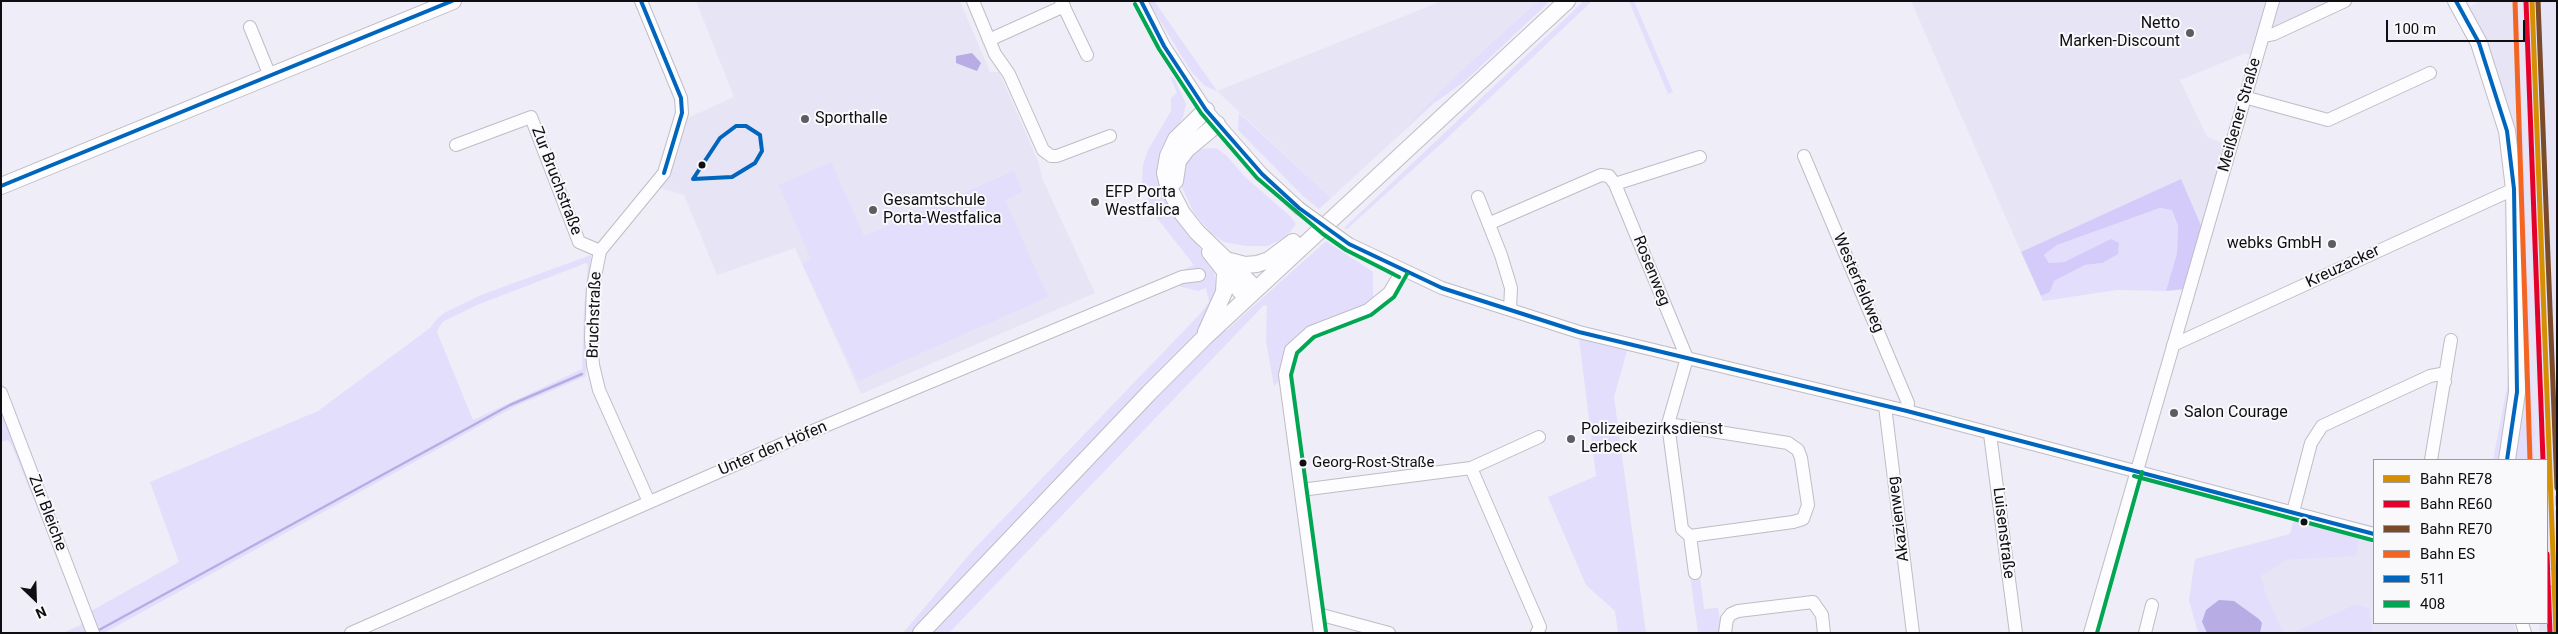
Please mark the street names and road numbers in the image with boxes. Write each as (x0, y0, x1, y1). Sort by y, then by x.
street label: Meißener Straße (2215, 56, 2265, 174)
street label: Zur Bruchstraße (527, 124, 585, 238)
street label: Westerfeldweg (1828, 230, 1888, 336)
street label: Rosenweg (1628, 233, 1674, 309)
street label: Kreuzacker (2303, 242, 2383, 292)
street label: Bruchstraße (584, 271, 606, 359)
street label: Unter den Höfen (716, 418, 830, 480)
street label: Zur Bleiche (24, 472, 70, 554)
street label: Akazienweg (1884, 475, 1914, 563)
street label: Luisenstraße (1988, 486, 2018, 580)

